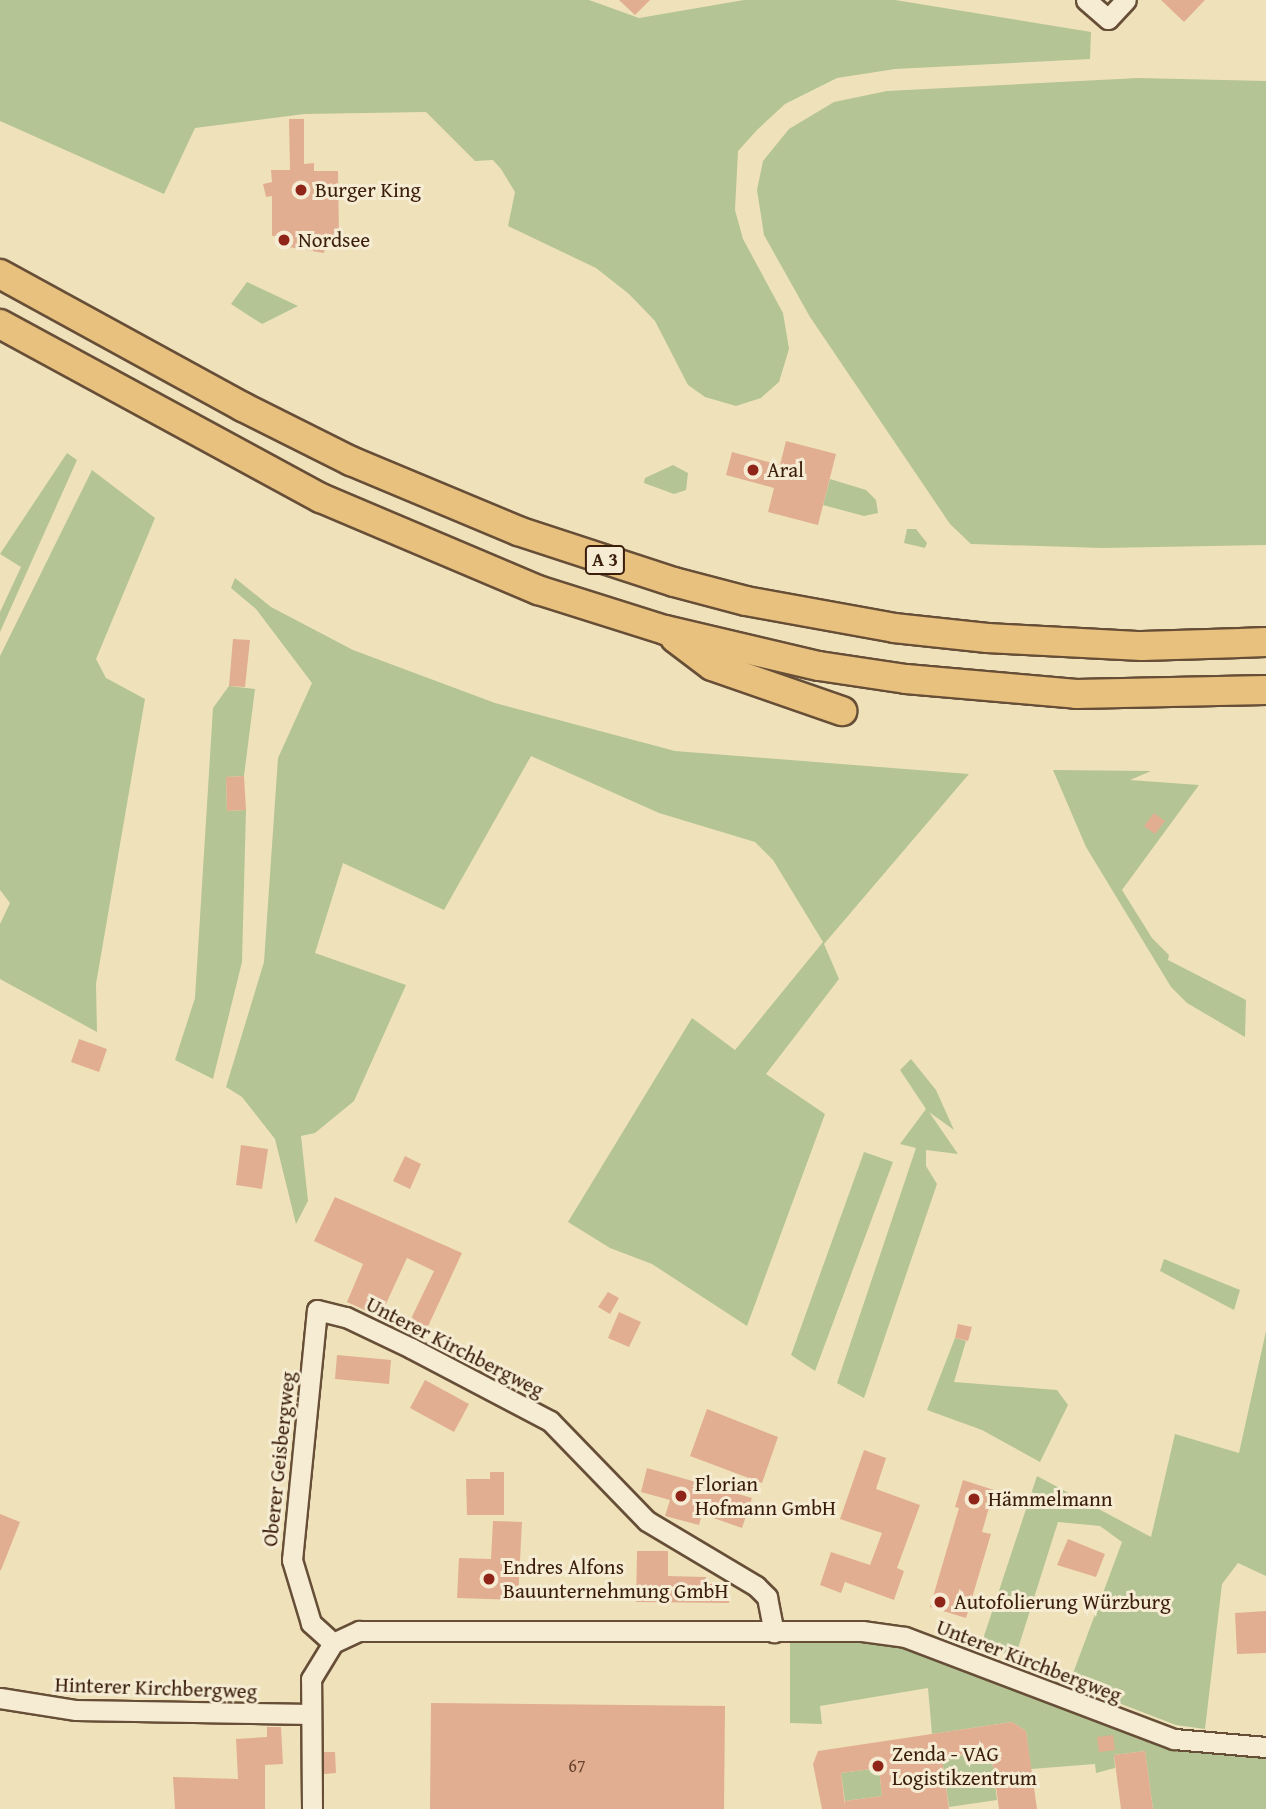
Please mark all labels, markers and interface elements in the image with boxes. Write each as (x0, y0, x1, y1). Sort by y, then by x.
place label: Burger King (315, 177, 421, 203)
marker: Burger King (293, 182, 309, 198)
place label: Nordsee (298, 227, 370, 253)
marker: Nordsee (276, 232, 292, 248)
place label: Aral (767, 457, 804, 483)
marker: Aral (745, 462, 761, 478)
road number: A 3 (584, 544, 626, 576)
street label: Unterer Kirchbergweg (362, 1291, 548, 1403)
street label: Oberer Geisbergweg (257, 1370, 301, 1548)
place label: Florian Hofmann GmbH (695, 1471, 836, 1521)
place label: Hämmelmann (988, 1486, 1113, 1512)
marker: Florian Hofmann GmbH (673, 1488, 689, 1504)
marker: Hämmelmann (966, 1491, 982, 1507)
place label: Endres Alfons Bauunternehmung GmbH (503, 1554, 728, 1604)
marker: Endres Alfons Bauunternehmung GmbH (481, 1571, 497, 1587)
place label: Autofolierung Würzburg (954, 1589, 1171, 1615)
marker: Autofolierung Würzburg (932, 1594, 948, 1610)
street label: Unterer Kirchbergweg (933, 1614, 1125, 1708)
street label: Hinterer Kirchbergweg (54, 1672, 258, 1704)
place label: Zenda - VAG Logistikzentrum (892, 1741, 1037, 1791)
house number: 67 (568, 1755, 586, 1777)
marker: Zenda - VAG Logistikzentrum (870, 1758, 886, 1774)

